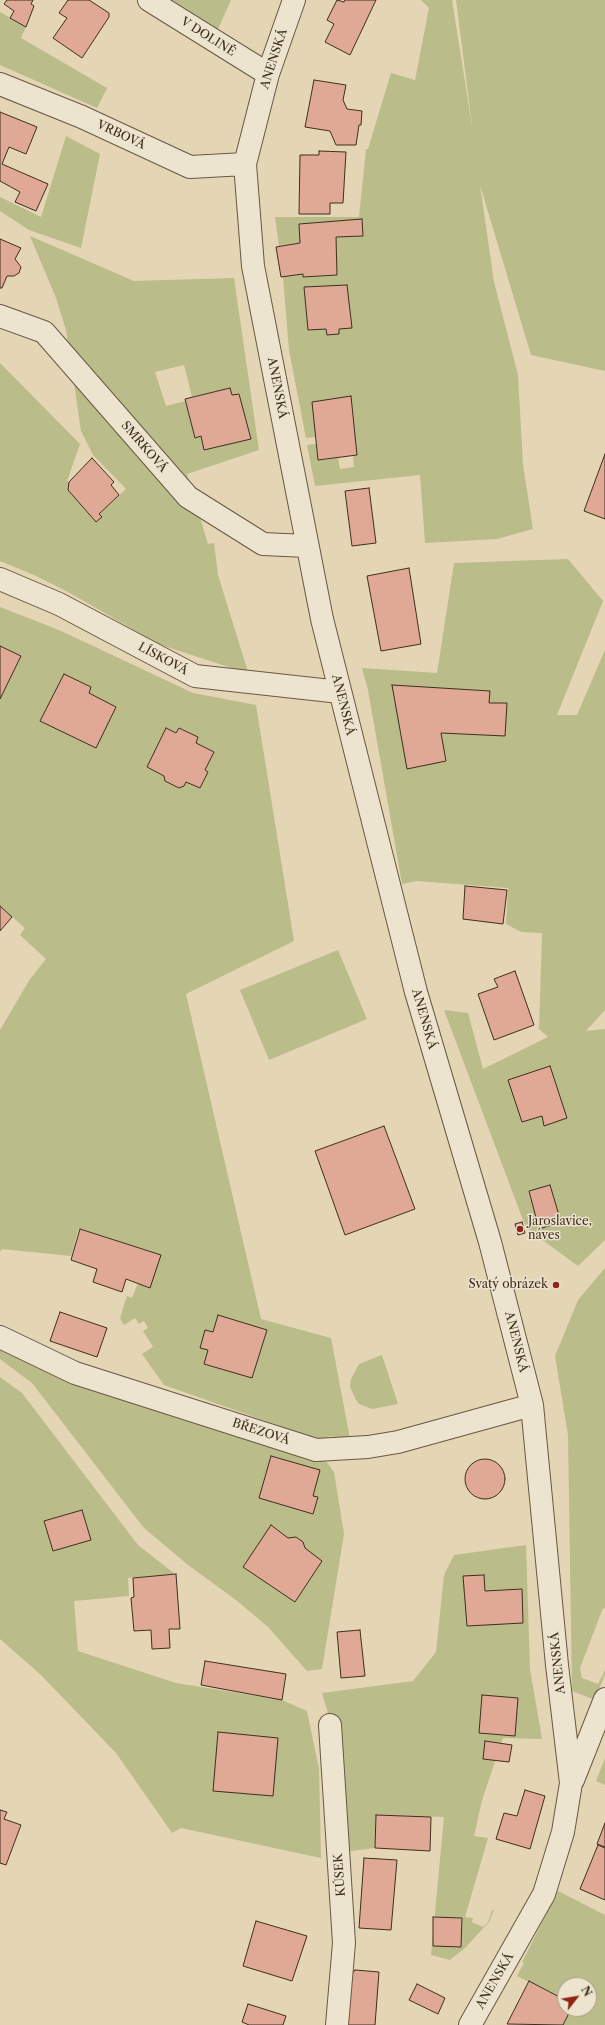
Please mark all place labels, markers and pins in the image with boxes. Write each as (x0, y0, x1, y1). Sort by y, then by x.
place label: Jaroslavice, náves (528, 1215, 592, 1243)
marker: Jaroslavice, náves (515, 1224, 525, 1234)
place label: Svatý obrázek (469, 1278, 548, 1292)
marker: Svatý obrázek (551, 1280, 561, 1290)

